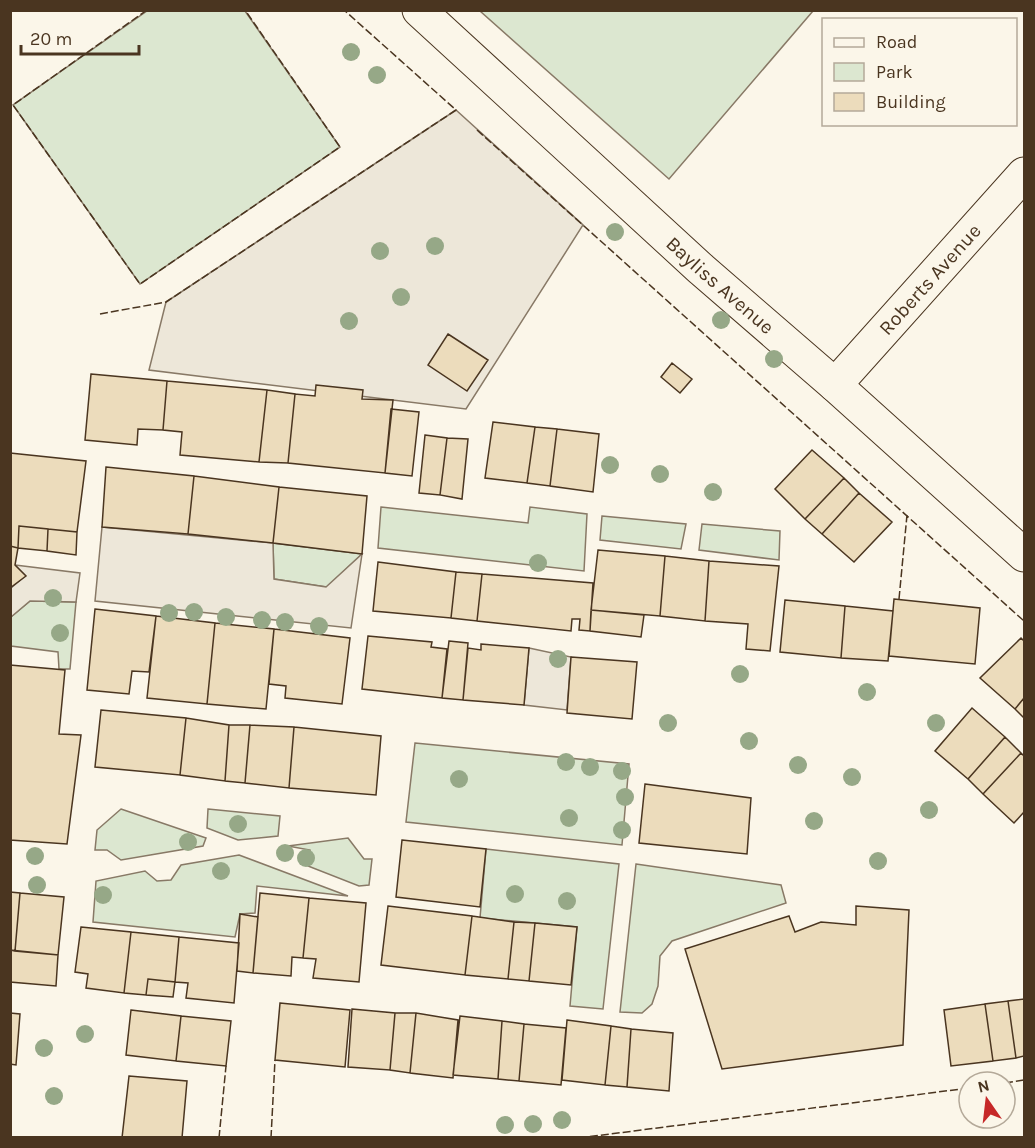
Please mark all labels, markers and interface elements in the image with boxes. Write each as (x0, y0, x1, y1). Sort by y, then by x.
scale bar (21, 18, 140, 56)
legend (822, 18, 1017, 126)
text: 20 m (30, 28, 72, 50)
text: Road (876, 31, 917, 53)
text: Park (876, 61, 913, 83)
text: Building (876, 91, 946, 113)
street label: Roberts Avenue (874, 219, 986, 340)
street label: Bayliss Avenue (661, 232, 779, 339)
north arrow (957, 1070, 1017, 1130)
text: N (976, 1075, 991, 1097)

